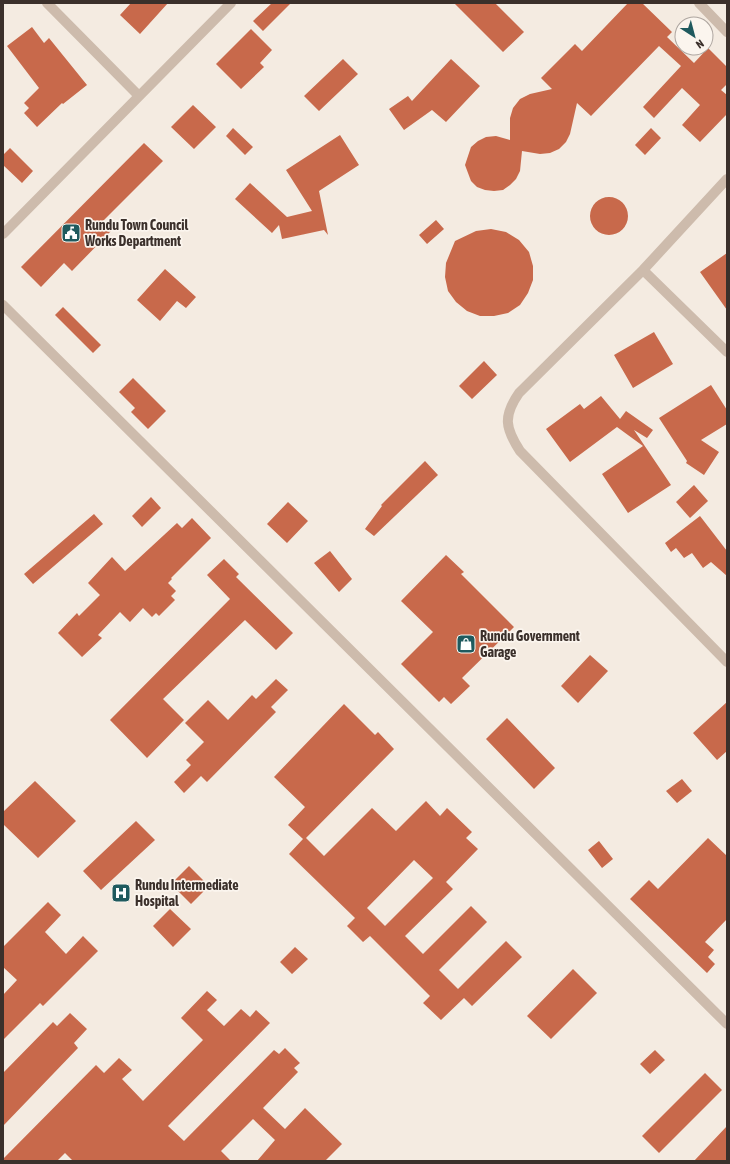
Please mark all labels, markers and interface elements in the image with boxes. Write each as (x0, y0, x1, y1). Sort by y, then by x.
north arrow (674, 16, 714, 56)
text: N (694, 37, 706, 51)
place label: Rundu Town Council Works Department (84, 217, 189, 249)
public building icon: Rundu Town Council Works Department (60, 222, 82, 244)
place label: Rundu Government Garage (480, 628, 580, 660)
shop icon: Rundu Government Garage (455, 633, 477, 655)
place label: Rundu Intermediate Hospital (135, 877, 239, 909)
hospital icon: Rundu Intermediate Hospital (110, 882, 132, 904)

